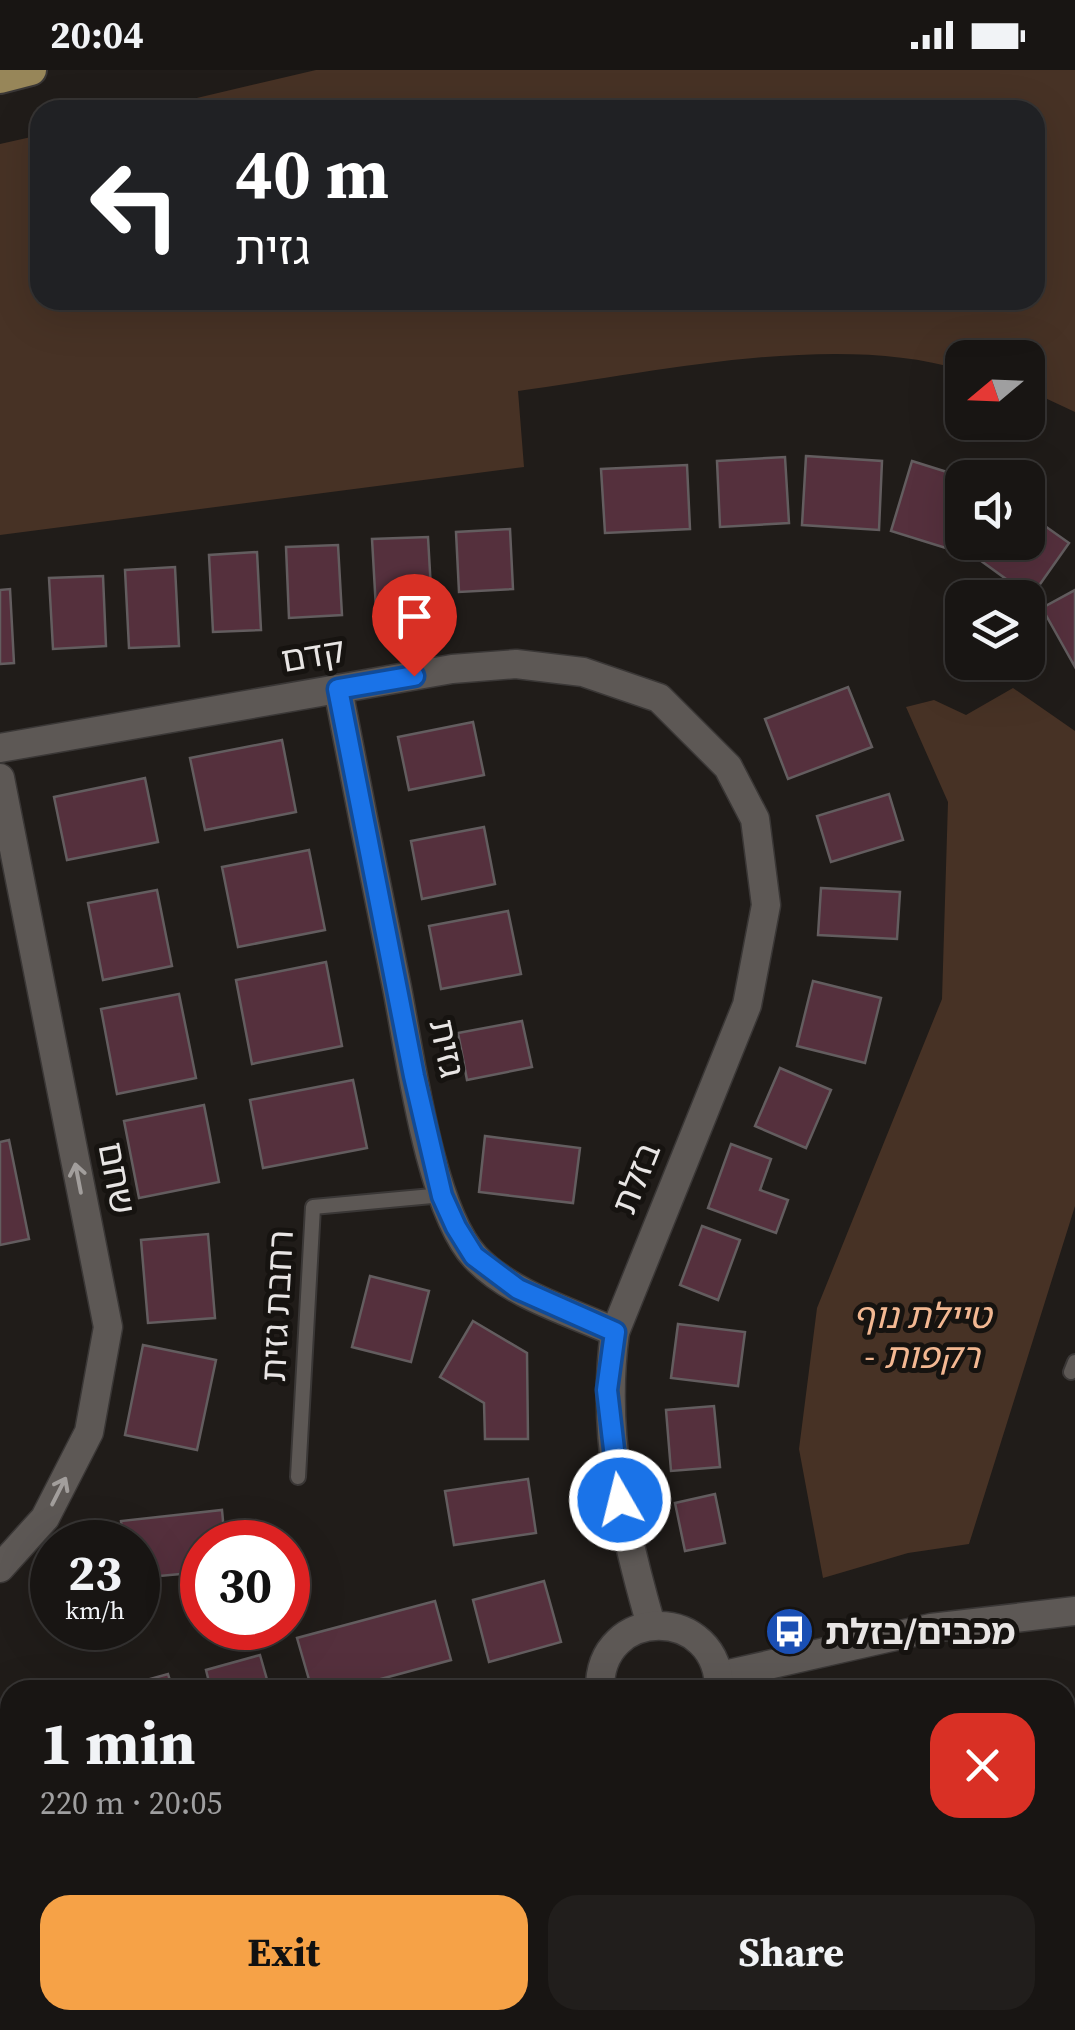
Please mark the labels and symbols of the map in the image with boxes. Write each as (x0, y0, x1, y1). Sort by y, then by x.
north arrow (945, 340, 1045, 440)
pin (372, 574, 457, 677)
street label: קדם (277, 626, 349, 684)
street label: גזית (417, 1015, 477, 1081)
street label: בזלת (600, 1135, 672, 1221)
street label: שחם (87, 1138, 147, 1218)
one-way arrow (68, 1163, 87, 1195)
street label: רחבת גזית (249, 1229, 305, 1383)
park label: טיילת נוף - רקפות (853, 1292, 994, 1380)
position arrow (568, 1448, 672, 1552)
one-way arrow (50, 1477, 69, 1507)
speed limit sign: 30 (180, 1520, 310, 1650)
bus stop icon: מכבים/בזלת (764, 1606, 816, 1658)
place label: מכבים/בזלת (825, 1608, 1015, 1656)

